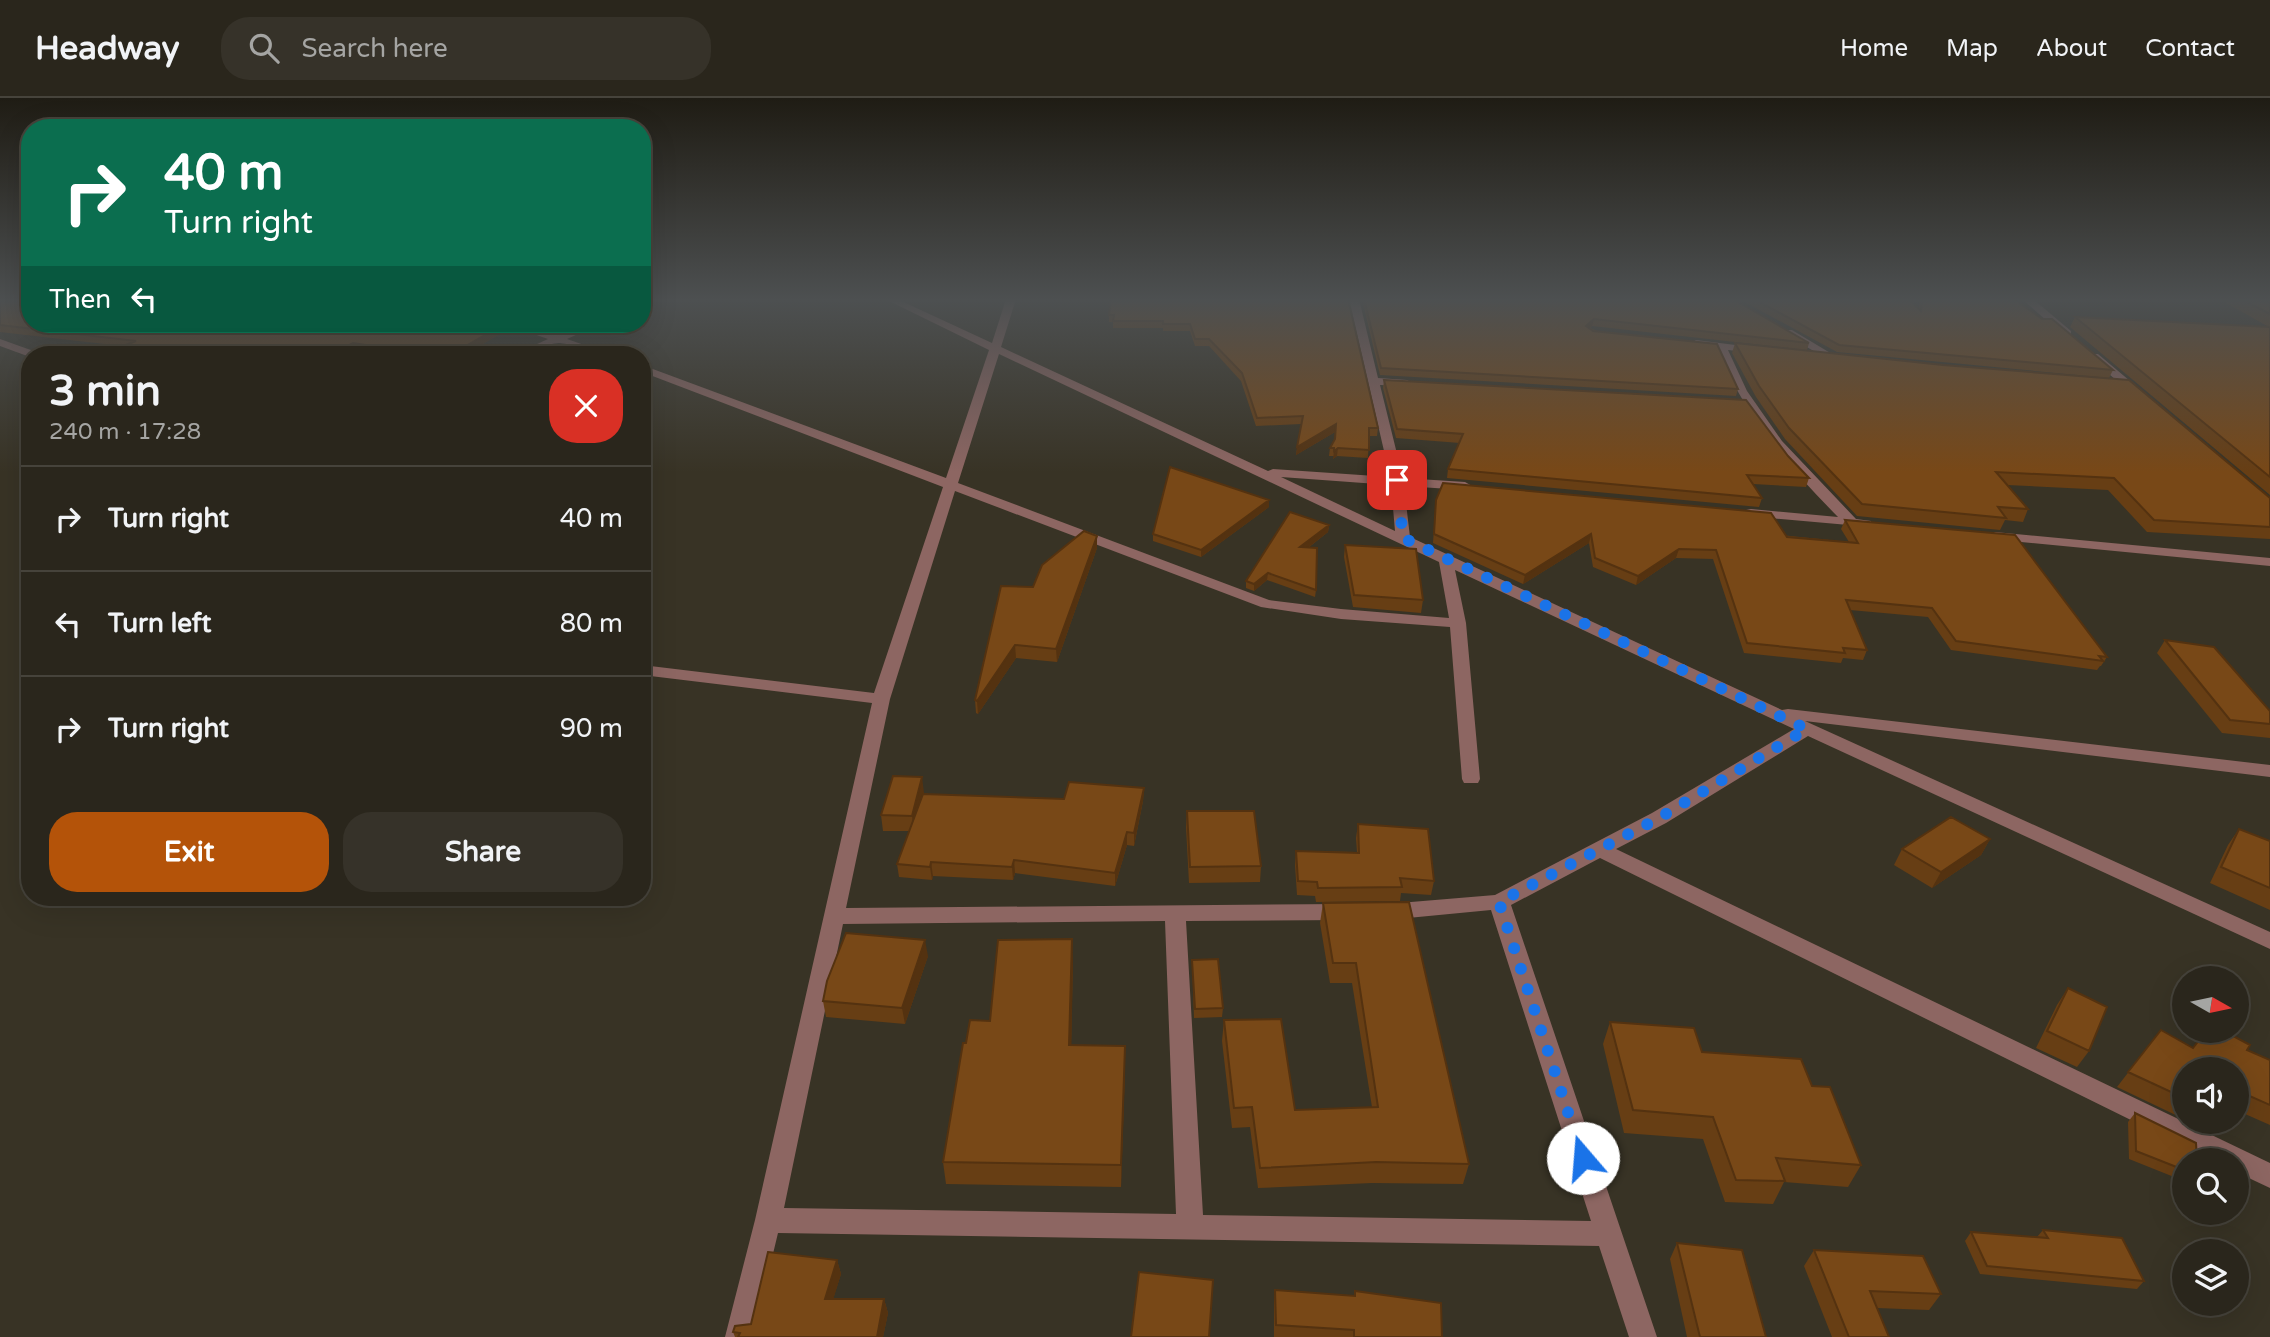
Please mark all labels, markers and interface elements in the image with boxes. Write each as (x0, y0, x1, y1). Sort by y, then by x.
search box (221, 17, 711, 80)
text: Headway (35, 29, 179, 68)
icon: search (245, 29, 283, 67)
text: Search here (301, 33, 448, 64)
text: Home (1840, 34, 1908, 63)
text: Map (1946, 34, 1998, 63)
text: About (2036, 34, 2107, 63)
text: Contact (2145, 34, 2235, 63)
text: 40 m (164, 144, 283, 203)
icon: right (49, 147, 140, 238)
text: Turn right (164, 204, 313, 242)
icon: left (125, 280, 163, 318)
text: Then (49, 284, 111, 315)
text: 3 min (49, 366, 161, 417)
button: close (549, 369, 623, 443)
text: 240 m · 17:28 (49, 418, 201, 446)
pin (1367, 450, 1427, 510)
icon: arrive (1378, 461, 1416, 499)
icon: right (49, 500, 87, 538)
text: Turn right (108, 503, 229, 534)
text: 40 m (560, 503, 623, 534)
icon: left (49, 605, 87, 643)
text: Turn left (108, 608, 211, 639)
text: 80 m (560, 608, 623, 639)
icon: right (49, 710, 87, 748)
text: Turn right (108, 713, 229, 744)
text: 90 m (560, 713, 623, 744)
button: Exit (49, 812, 329, 892)
button: Share (343, 812, 623, 892)
north arrow (2172, 966, 2249, 1043)
map controls (2172, 966, 2249, 1316)
button: sound (2172, 1057, 2249, 1134)
position arrow (1546, 1121, 1620, 1195)
button: search (2172, 1148, 2249, 1225)
button: layers (2172, 1239, 2249, 1316)

